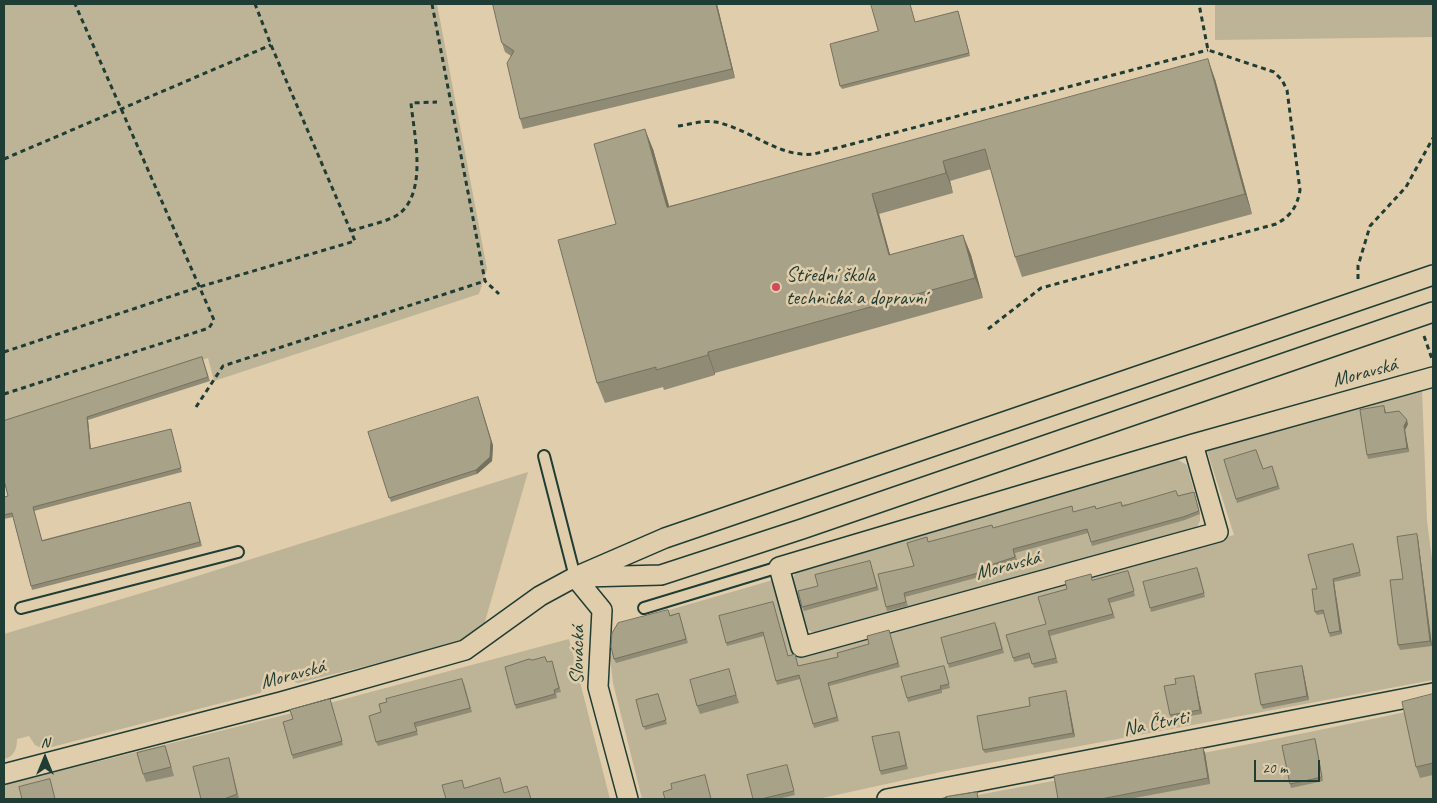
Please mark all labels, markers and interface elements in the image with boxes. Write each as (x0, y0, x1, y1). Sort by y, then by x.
place label: Střední škola technická a dopravní (786, 264, 926, 311)
marker: Střední škola technická a dopravní (770, 281, 782, 293)
street label: Moravská (1330, 353, 1400, 393)
street label: Moravská (973, 546, 1043, 586)
street label: Slovácká (565, 625, 591, 685)
street label: Moravská (258, 655, 328, 695)
street label: Na Čtvrti (1121, 706, 1191, 742)
north arrow (20, 733, 70, 783)
text: N (41, 734, 49, 751)
scale bar (1257, 750, 1323, 782)
text: 20 m (1262, 759, 1288, 778)

